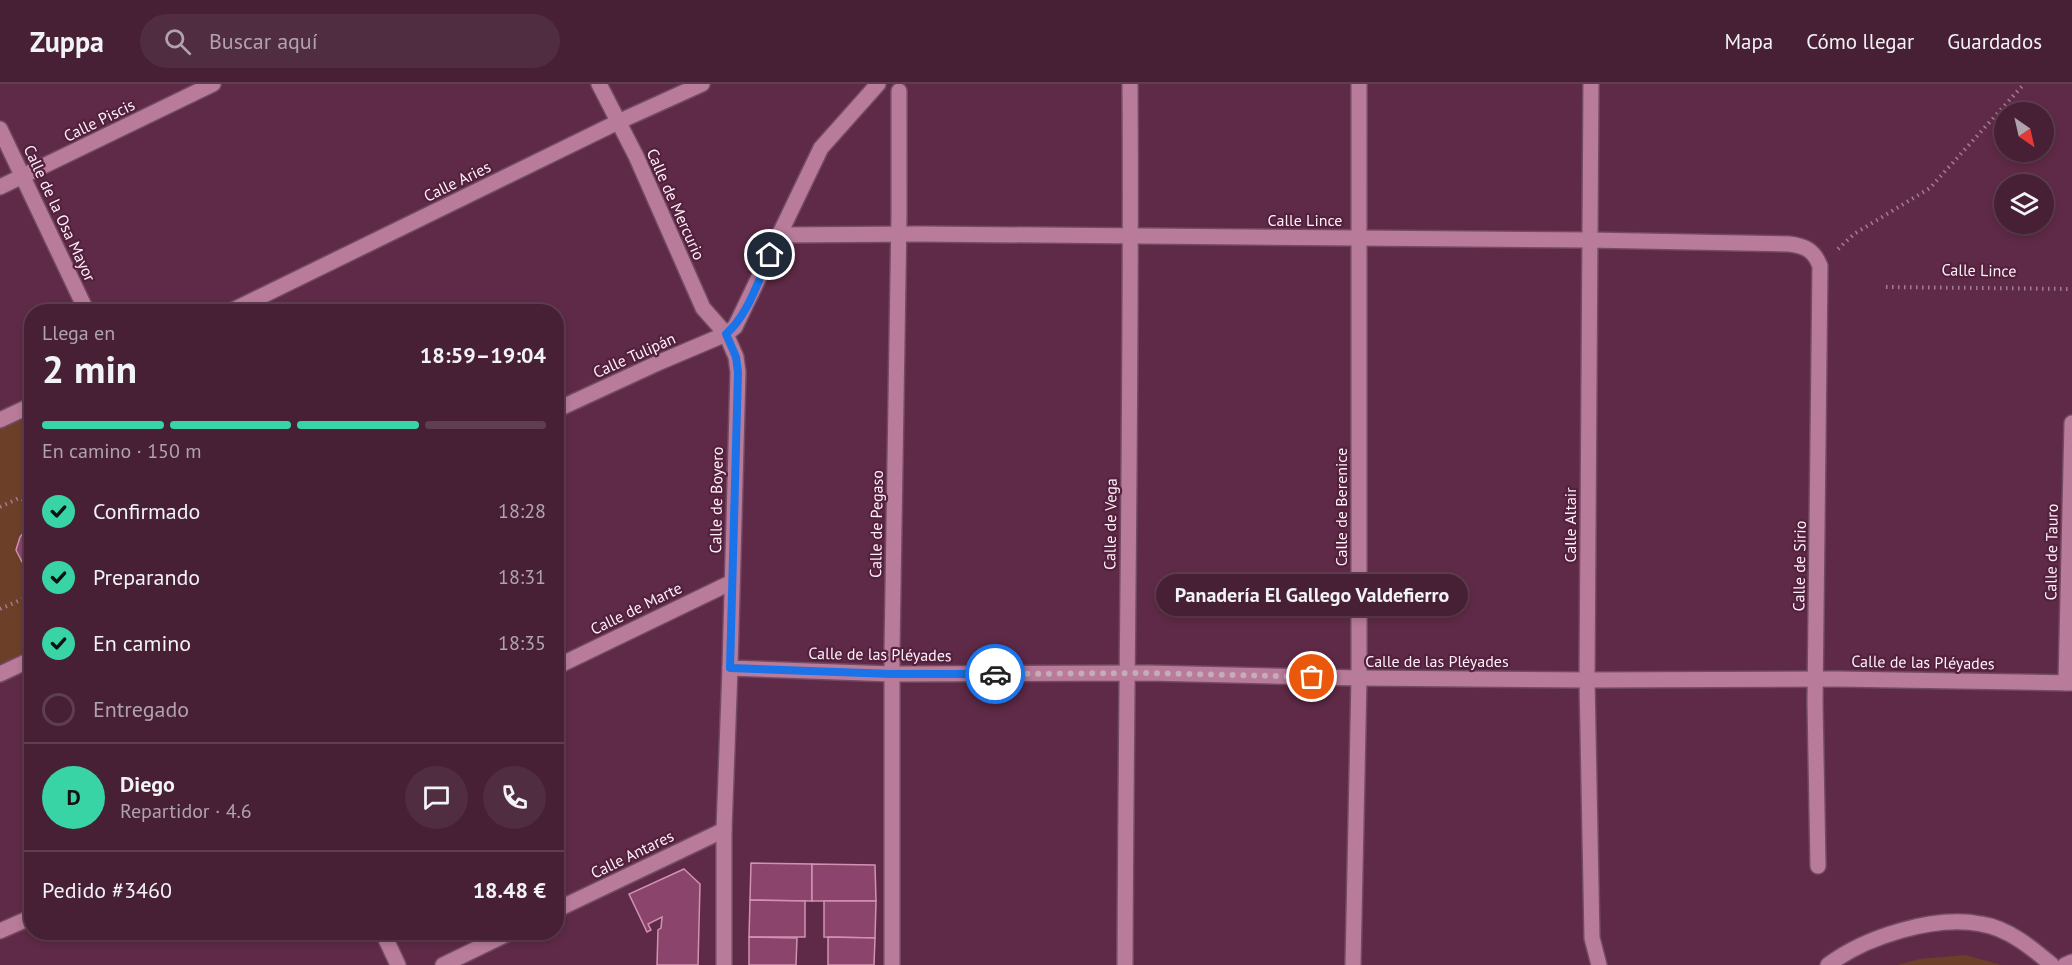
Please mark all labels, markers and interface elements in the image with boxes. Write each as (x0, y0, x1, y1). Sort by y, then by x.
search box (140, 14, 560, 68)
text: Zuppa (30, 23, 104, 60)
icon: search (161, 25, 194, 58)
text: Buscar aquí (209, 27, 318, 55)
text: Mapa (1724, 28, 1773, 55)
text: Cómo llegar (1806, 28, 1914, 55)
text: Guardados (1947, 28, 2042, 55)
street label: Calle Piscis (60, 94, 138, 146)
north arrow (1994, 102, 2054, 162)
map controls (1994, 102, 2054, 234)
street label: Calle de la Osa Mayor (20, 142, 101, 285)
street label: Calle de Mercurio (642, 145, 710, 263)
street label: Calle Aries (420, 156, 494, 206)
button: layers (1994, 174, 2054, 234)
street label: Calle Lince (1268, 210, 1342, 230)
pin (744, 229, 795, 280)
icon: home (753, 238, 786, 271)
street label: Calle Lince (1941, 259, 2017, 281)
text: Llega en (42, 320, 115, 346)
street label: Calle Tulipán (590, 328, 678, 382)
text: 18:59–19:04 (420, 341, 546, 369)
text: 2 min (42, 343, 137, 394)
text: En camino · 150 m (42, 438, 202, 464)
street label: Calle de Boyero (705, 446, 727, 554)
street label: Calle de Berenice (1331, 448, 1351, 566)
street label: Calle de Pegaso (865, 470, 887, 578)
street label: Calle de Vega (1099, 478, 1121, 570)
street label: Calle Altair (1560, 487, 1580, 563)
icon: check (42, 495, 75, 528)
text: Confirmado (93, 497, 200, 525)
text: 18:28 (498, 498, 546, 524)
street label: Calle de Tauro (2040, 503, 2062, 601)
street label: Calle de Sirio (1788, 521, 1810, 611)
icon: check (42, 561, 75, 594)
text: Preparando (93, 563, 200, 591)
text: 18:31 (498, 564, 546, 590)
callout: Panadería El Gallego Valdefierro (1156, 575, 1468, 617)
street label: Calle de Marte (587, 577, 685, 639)
text: Panadería El Gallego Valdefierro (1175, 582, 1449, 608)
icon: check (42, 627, 75, 660)
text: En camino (93, 629, 191, 657)
text: 18:35 (498, 630, 546, 656)
street label: Calle de las Pléyades (808, 643, 952, 665)
courier (965, 644, 1025, 704)
pin (1286, 651, 1337, 702)
street label: Calle de las Pléyades (1365, 651, 1509, 671)
street label: Calle de las Pléyades (1851, 651, 1995, 673)
icon: car (979, 658, 1012, 691)
icon: bag (1295, 660, 1328, 693)
text: Entregado (93, 695, 189, 723)
button: chat (405, 766, 468, 829)
button: phone (483, 766, 546, 829)
text: Diego (120, 770, 175, 798)
text: D (66, 783, 81, 811)
text: Repartidor · 4.6 (120, 798, 252, 824)
street label: Calle Antares (587, 825, 677, 883)
text: Pedido #3460 (42, 876, 172, 904)
text: 18.48 € (473, 876, 546, 904)

